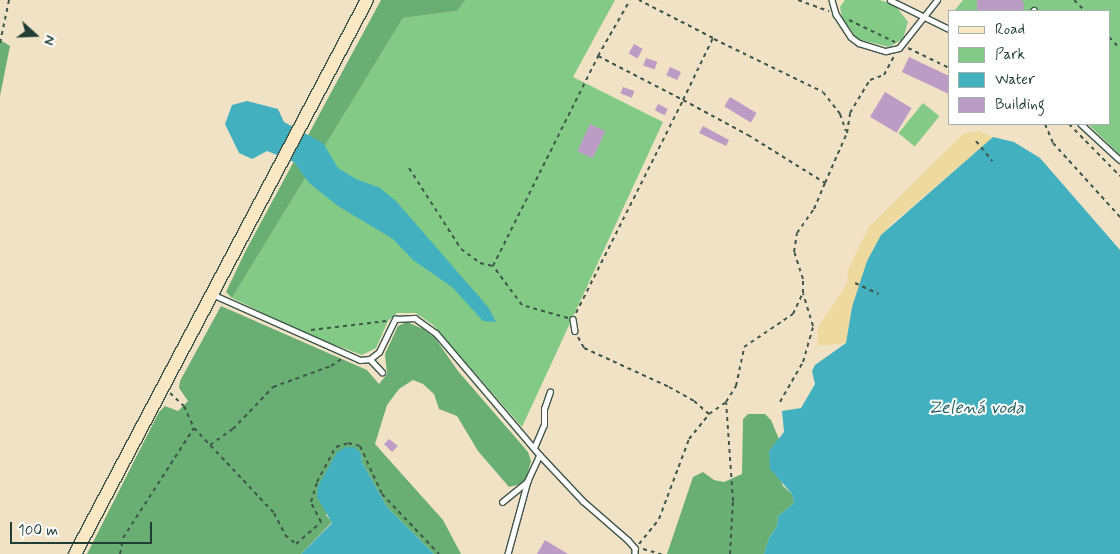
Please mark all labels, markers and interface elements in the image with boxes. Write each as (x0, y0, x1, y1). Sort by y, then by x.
north arrow (10, 10, 60, 60)
legend (948, 10, 1110, 125)
text: Road (995, 20, 1025, 40)
text: N (39, 33, 59, 48)
text: Park (995, 45, 1025, 65)
text: Water (995, 70, 1035, 90)
text: Building (995, 95, 1045, 115)
water label: Zelená voda (928, 397, 1024, 419)
scale bar (12, 512, 155, 544)
text: 100 m (18, 521, 58, 541)

